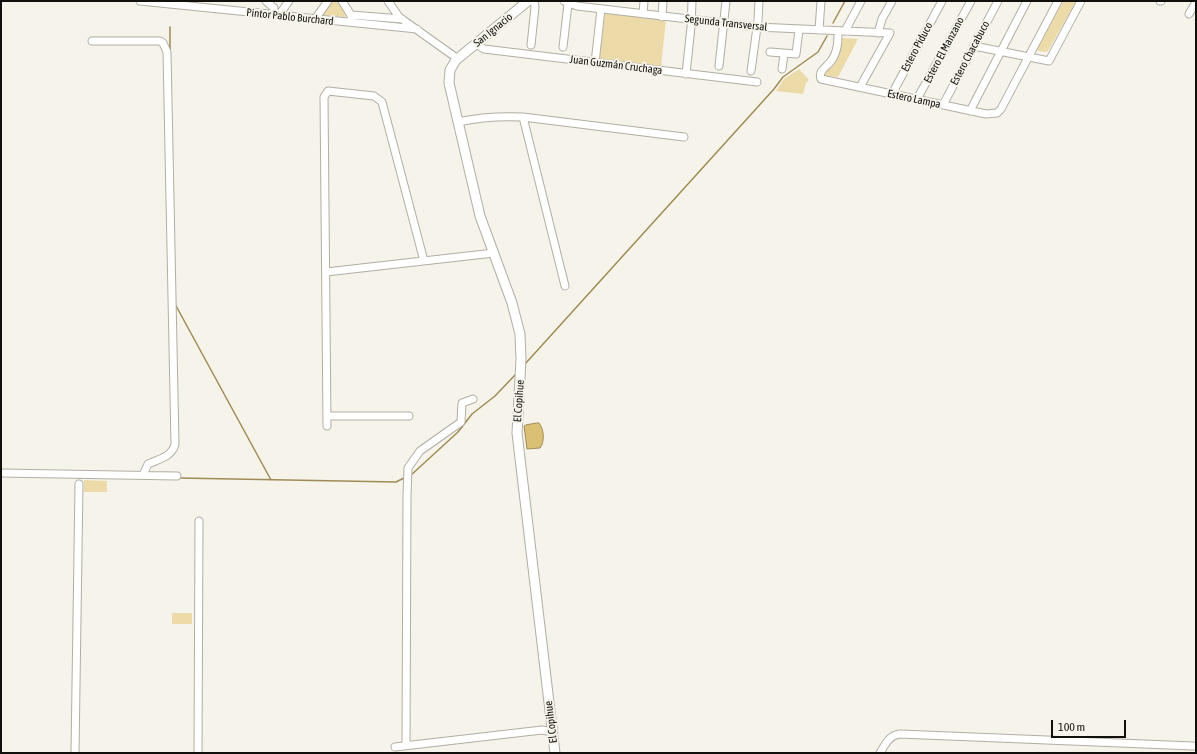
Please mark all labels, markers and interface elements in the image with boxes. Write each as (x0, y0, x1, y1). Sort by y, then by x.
street label: Pintor Pablo Burchard (246, 6, 334, 28)
street label: San Ignacio (471, 10, 515, 50)
street label: Segunda Transversal (684, 12, 768, 34)
street label: Estero El Manzano (921, 15, 967, 85)
street label: Estero Chacabuco (948, 19, 992, 87)
street label: Estero Piduco (898, 20, 936, 74)
street label: Juan Guzmán Cruchaga (569, 53, 663, 77)
street label: Estero Lampa (886, 87, 942, 111)
street label: El Copihue (511, 379, 527, 423)
street label: El Copihue (542, 700, 560, 744)
scale bar (1053, 712, 1128, 738)
text: 100 m (1058, 720, 1085, 734)

